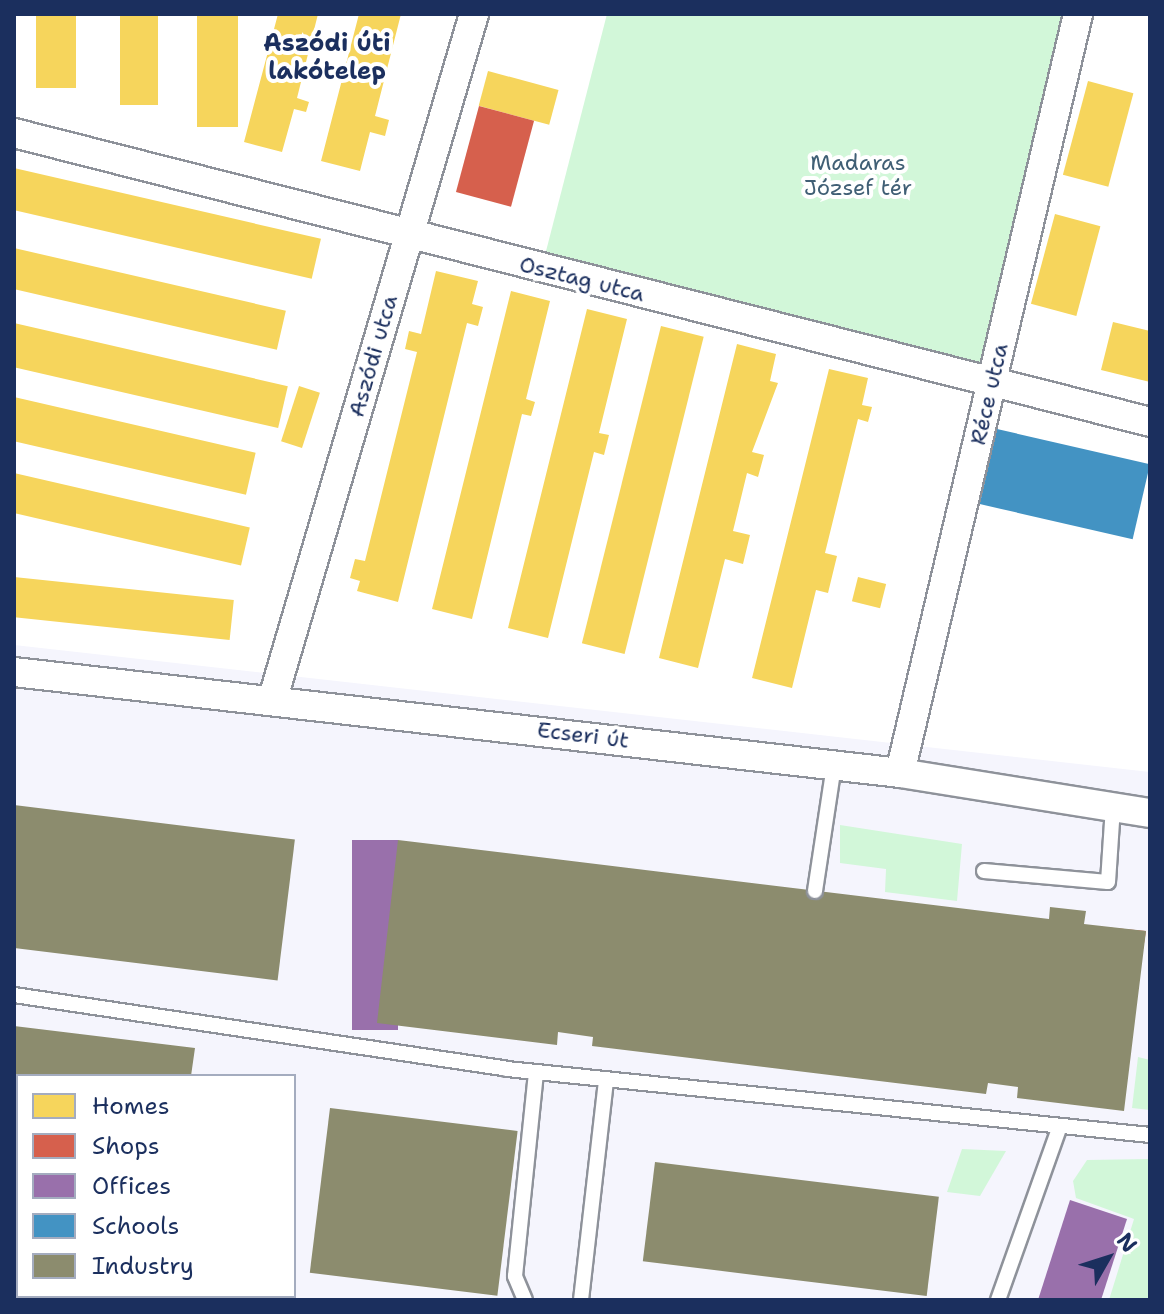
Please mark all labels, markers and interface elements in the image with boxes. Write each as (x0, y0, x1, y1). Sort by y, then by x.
district label: Aszódi úti lakótelep (263, 30, 391, 86)
park label: Madaras József tér (804, 149, 912, 200)
street label: Osztag utca (517, 251, 647, 307)
street label: Aszódi utca (343, 292, 403, 420)
street label: Réce utca (965, 341, 1013, 447)
street label: Ecseri út (536, 716, 630, 754)
legend (16, 1074, 296, 1298)
text: Homes (92, 1090, 170, 1122)
text: Shops (92, 1130, 160, 1162)
text: Offices (92, 1170, 171, 1202)
text: Schools (92, 1210, 179, 1242)
north arrow (1068, 1218, 1148, 1298)
text: N (1110, 1227, 1144, 1258)
text: Industry (92, 1250, 194, 1282)

